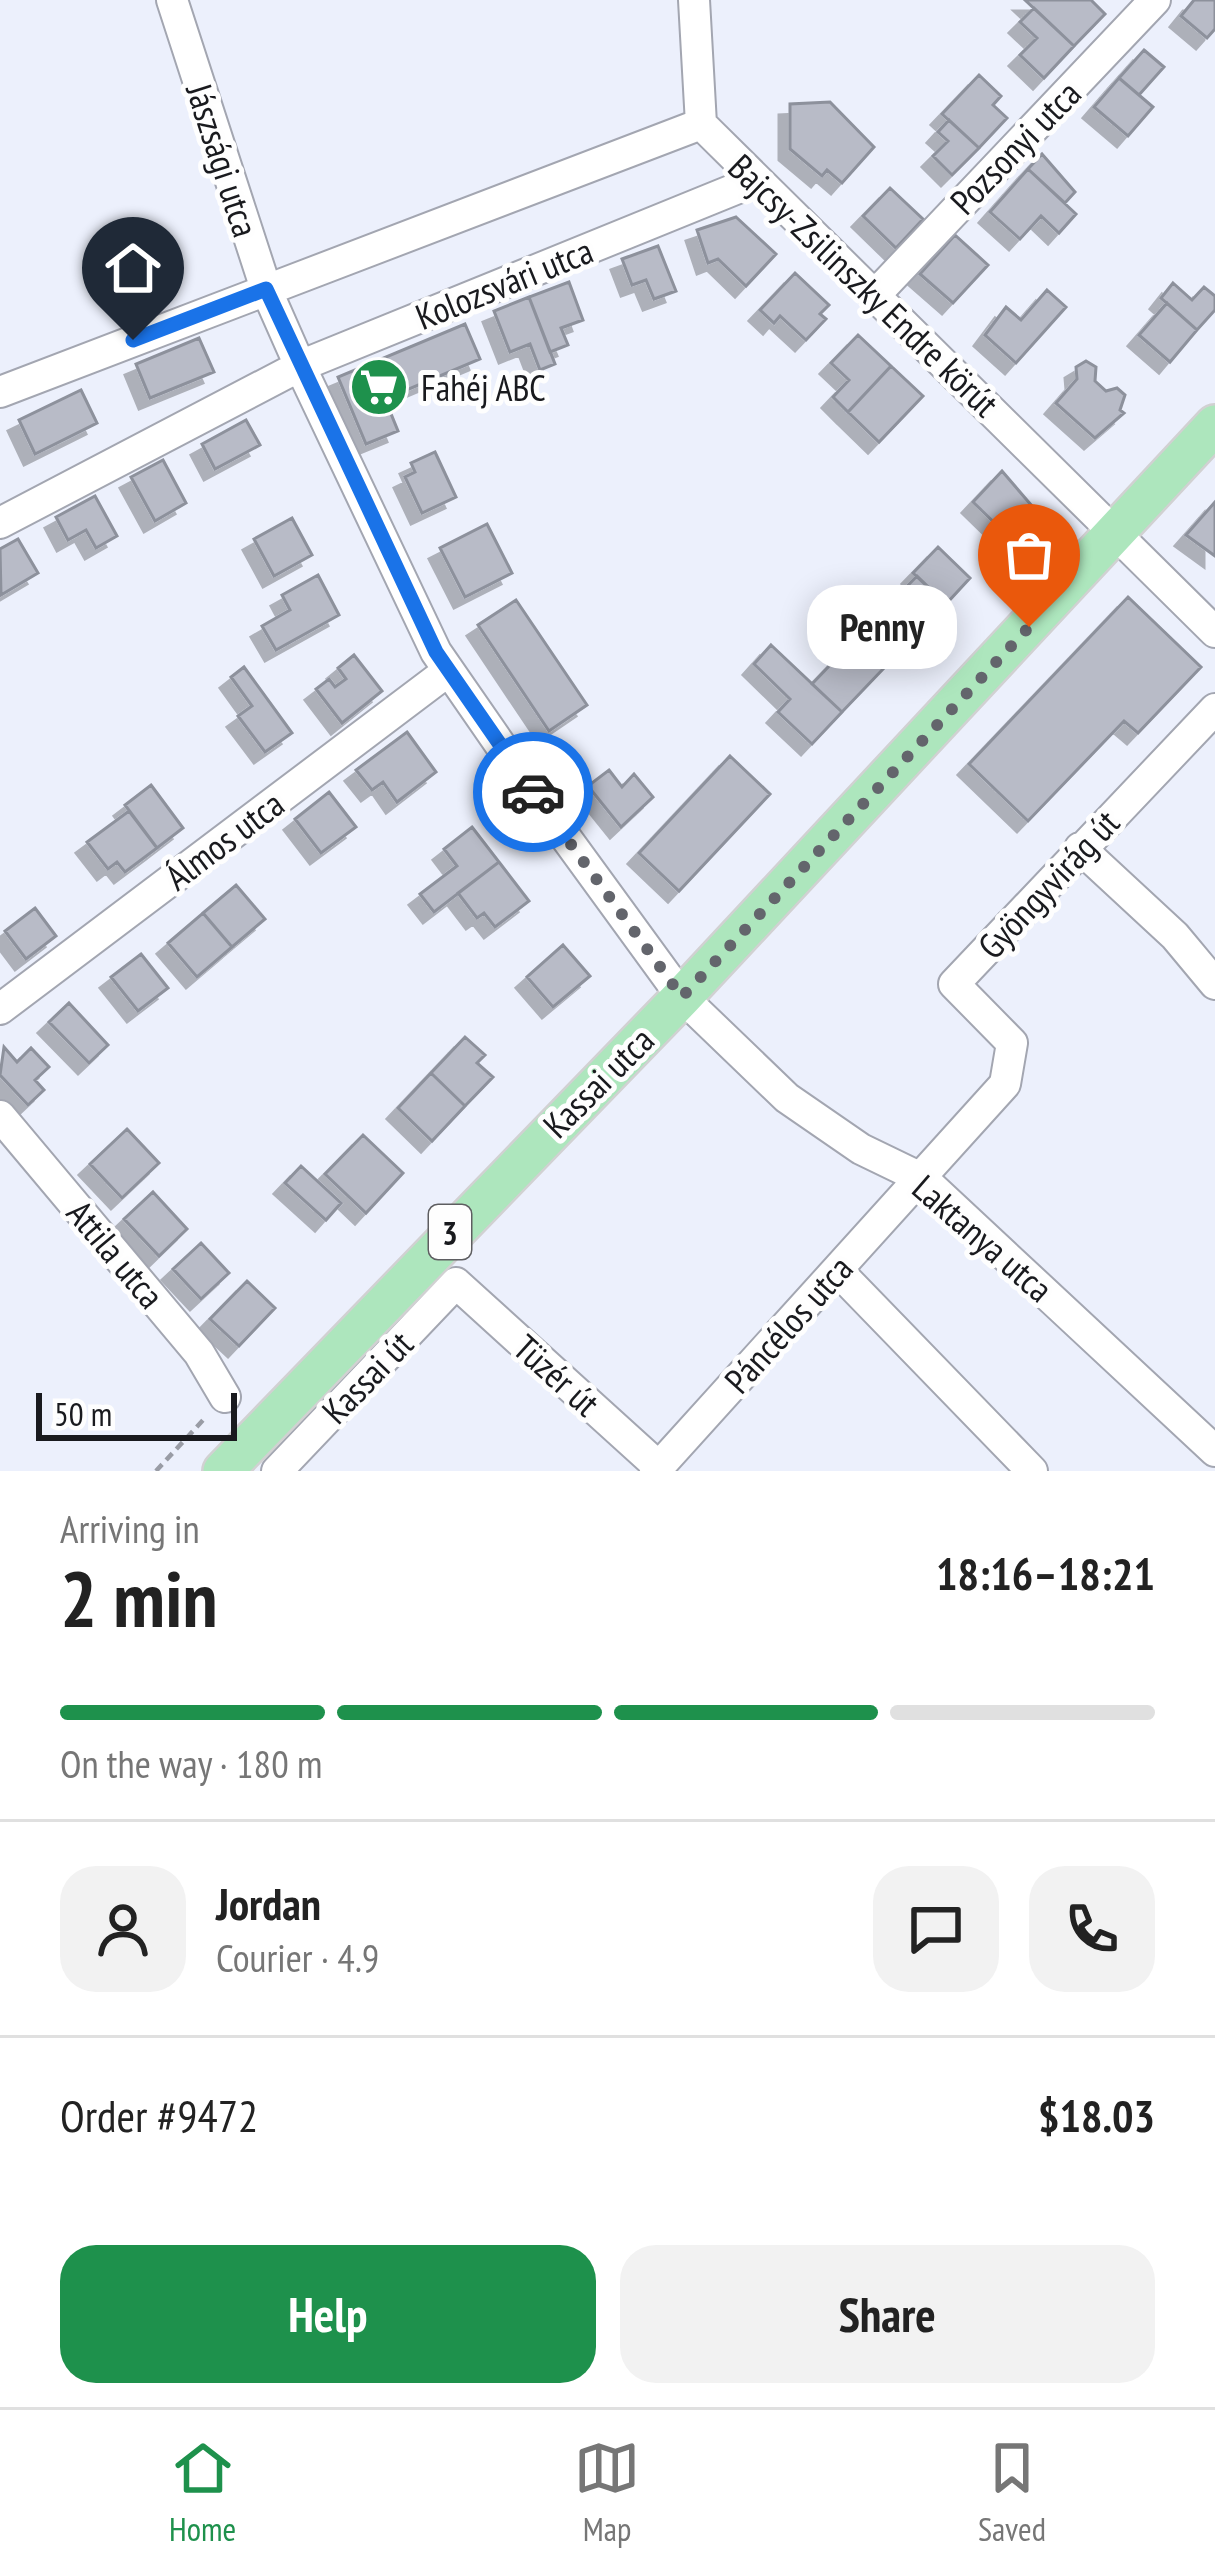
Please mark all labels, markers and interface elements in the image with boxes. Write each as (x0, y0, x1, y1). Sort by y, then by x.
street label: Pozsonyi utca (940, 70, 1090, 224)
street label: Jászsági utca (176, 77, 270, 243)
street label: Bajcsy-Zsilinszky Endre körút (719, 144, 1009, 426)
pin (82, 217, 184, 340)
street label: Kolozsvári utca (409, 226, 599, 340)
icon: home (100, 235, 166, 301)
supermarket icon: Fahéj ABC (348, 356, 410, 418)
place label: Fahéj ABC (421, 364, 546, 411)
pin (978, 504, 1080, 627)
icon: bag (996, 522, 1062, 588)
callout: Penny (807, 585, 957, 669)
text: Penny (840, 601, 924, 652)
courier (473, 732, 593, 852)
icon: car (500, 759, 566, 825)
street label: Álmos utca (155, 780, 293, 900)
street label: Gyöngyvirág út (967, 800, 1129, 968)
street label: Kassai utca (533, 1017, 663, 1147)
street label: Laktanya utca (903, 1164, 1063, 1312)
street label: Attila utca (57, 1190, 175, 1318)
road number: 3 (429, 1205, 471, 1259)
street label: Páncélos utca (714, 1245, 862, 1403)
street label: Kassai út (312, 1321, 423, 1433)
street label: Tüzér út (504, 1324, 610, 1426)
scale bar (36, 1387, 237, 1440)
text: 50 m (54, 1392, 112, 1435)
text: Arriving in (60, 1503, 200, 1554)
text: 18:16–18:21 (936, 1544, 1155, 1602)
text: 2 min (60, 1548, 218, 1649)
text: On the way · 180 m (60, 1738, 322, 1789)
button: person (60, 1866, 186, 1992)
button: chat (873, 1866, 999, 1992)
button: phone (1029, 1866, 1155, 1992)
text: Jordan (216, 1874, 321, 1932)
text: Courier · 4.9 (216, 1932, 379, 1983)
text: Order #9472 (60, 2086, 258, 2144)
text: $18.03 (1038, 2086, 1155, 2144)
button: Help (60, 2245, 596, 2383)
button: Share (620, 2245, 1155, 2383)
tab: Home (169, 2435, 236, 2550)
tab: Map (574, 2435, 640, 2550)
tab: Saved (978, 2435, 1046, 2550)

